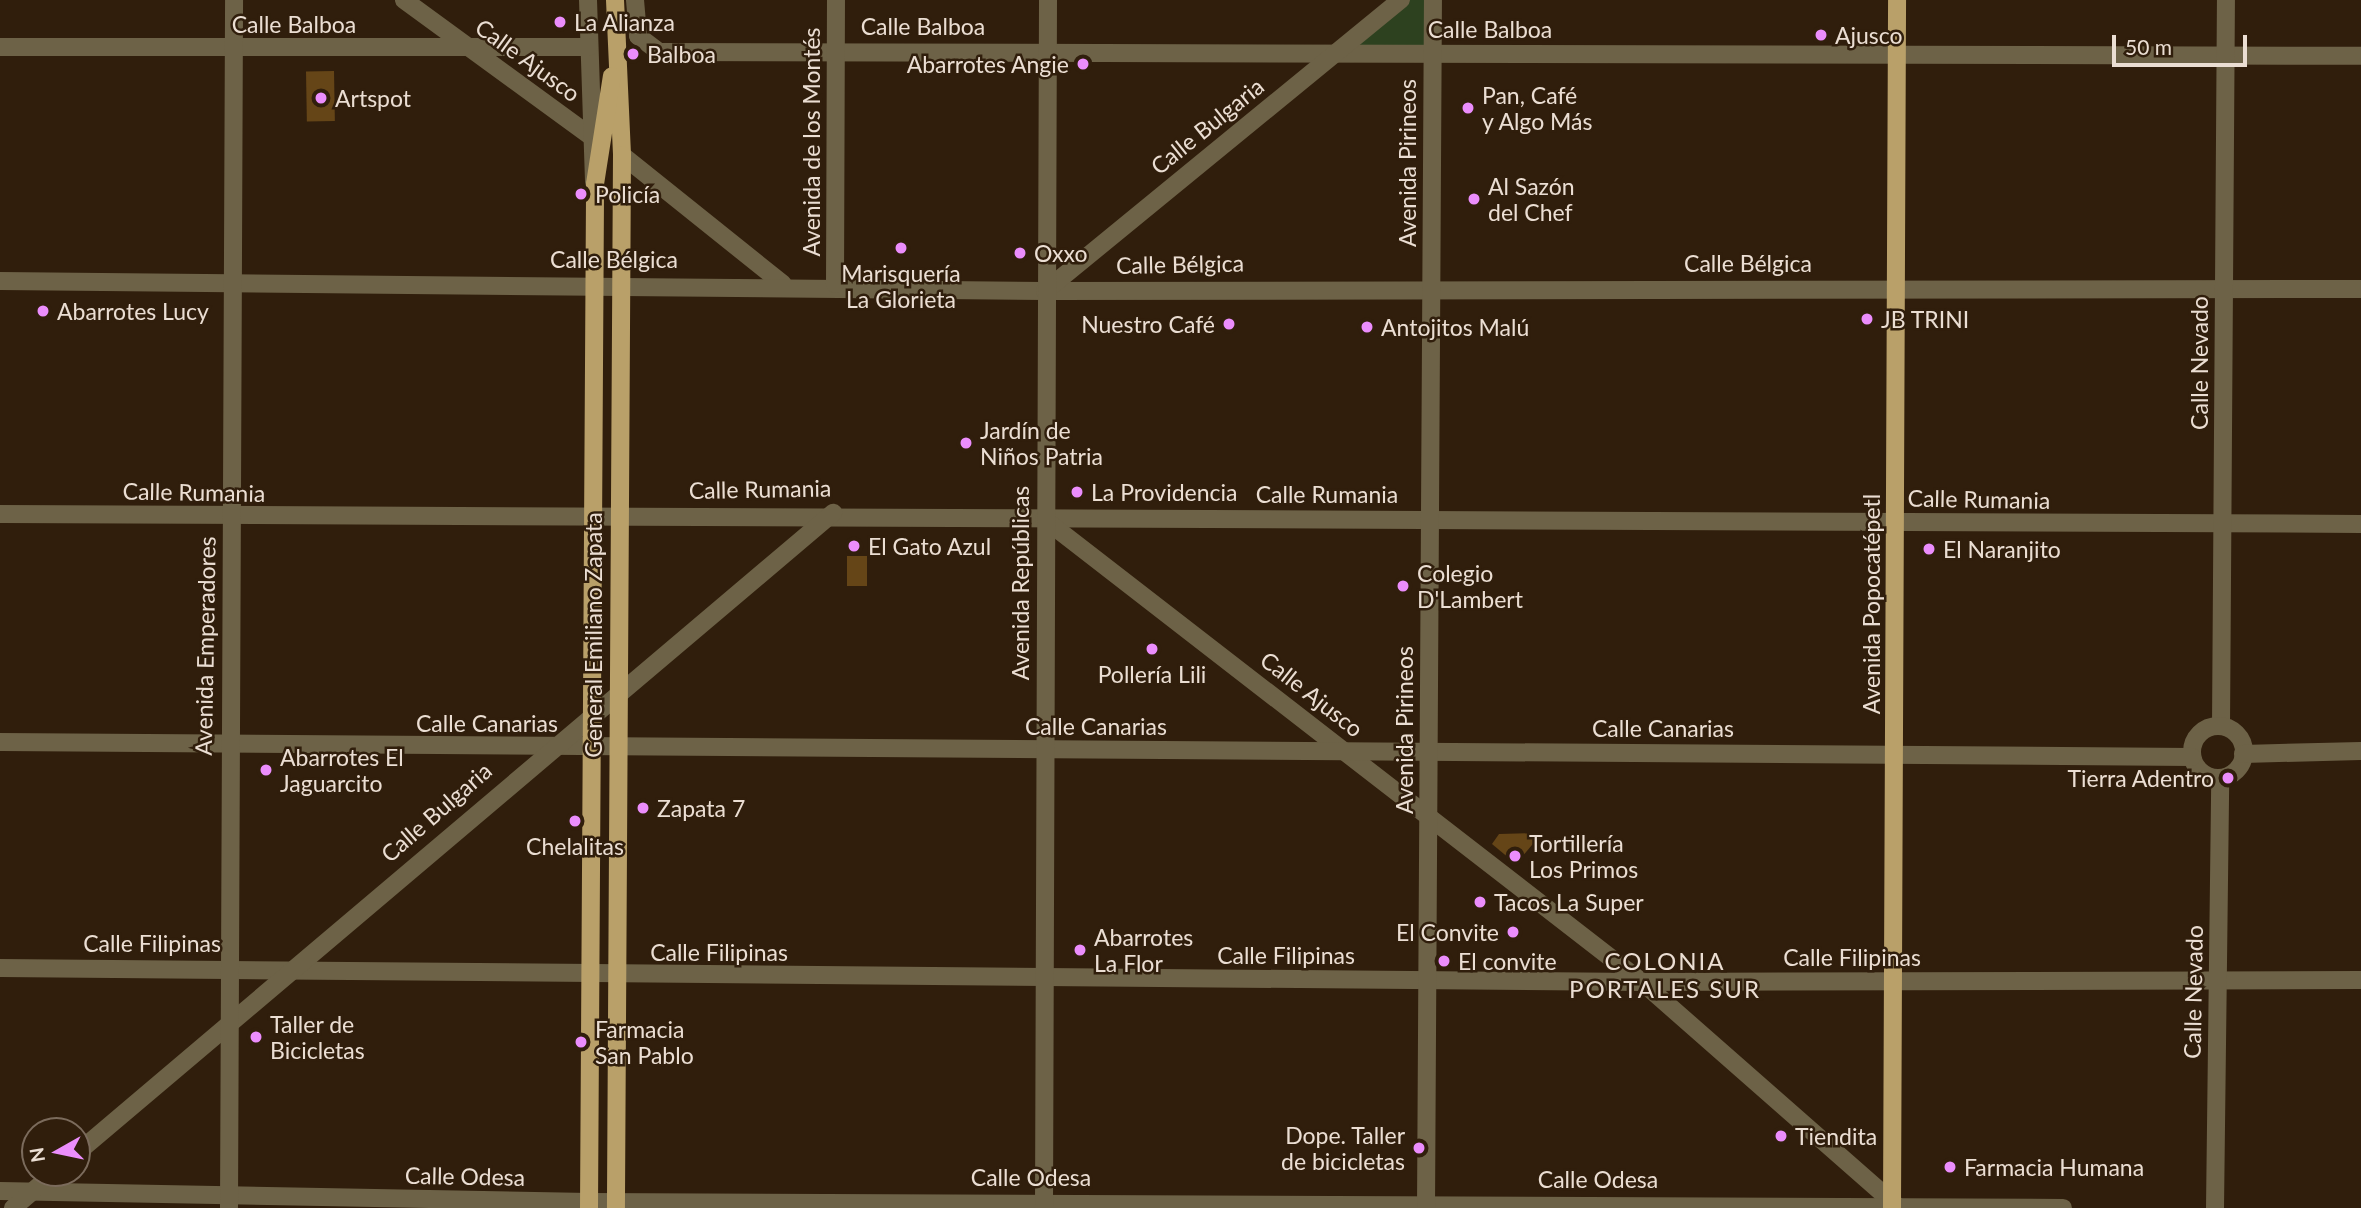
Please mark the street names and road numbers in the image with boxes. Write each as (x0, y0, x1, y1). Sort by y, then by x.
street label: Calle Balboa (232, 10, 356, 38)
street label: Calle Balboa (861, 12, 985, 40)
street label: Calle Ajusco (470, 13, 586, 107)
street label: Calle Balboa (1428, 15, 1552, 43)
street label: Avenida de los Montés (797, 27, 825, 257)
street label: Calle Bulgaria (1145, 72, 1269, 180)
street label: Avenida Pirineos (1393, 79, 1421, 247)
street label: Calle Bélgica (550, 245, 678, 273)
street label: Calle Bélgica (1116, 249, 1244, 279)
street label: Calle Bélgica (1684, 249, 1812, 277)
street label: Calle Nevado (2185, 296, 2213, 430)
street label: Calle Rumania (688, 474, 832, 504)
street label: Calle Rumania (122, 477, 266, 507)
street label: Calle Rumania (1256, 480, 1398, 508)
street label: Calle Rumania (1907, 484, 2051, 514)
street label: Avenida Repúblicas (1006, 486, 1034, 680)
street label: Avenida Popocatépetl (1857, 494, 1885, 714)
street label: General Emiliano Zapata (579, 512, 607, 758)
street label: Avenida Emperadores (189, 536, 221, 756)
street label: Calle Ajusco (1255, 645, 1369, 743)
street label: Avenida Pirineos (1390, 646, 1418, 814)
street label: Calle Canarias (416, 709, 558, 737)
street label: Calle Canarias (1025, 712, 1167, 740)
street label: Calle Canarias (1592, 714, 1734, 742)
street label: Calle Bulgaria (375, 757, 497, 867)
street label: Calle Nevado (2178, 925, 2208, 1059)
street label: Calle Filipinas (83, 929, 221, 957)
street label: Calle Filipinas (650, 938, 788, 966)
street label: Calle Filipinas (1217, 941, 1355, 969)
street label: Calle Filipinas (1783, 943, 1921, 971)
street label: Calle Odesa (405, 1161, 525, 1191)
street label: Calle Odesa (971, 1163, 1091, 1191)
street label: Calle Odesa (1538, 1165, 1658, 1193)

